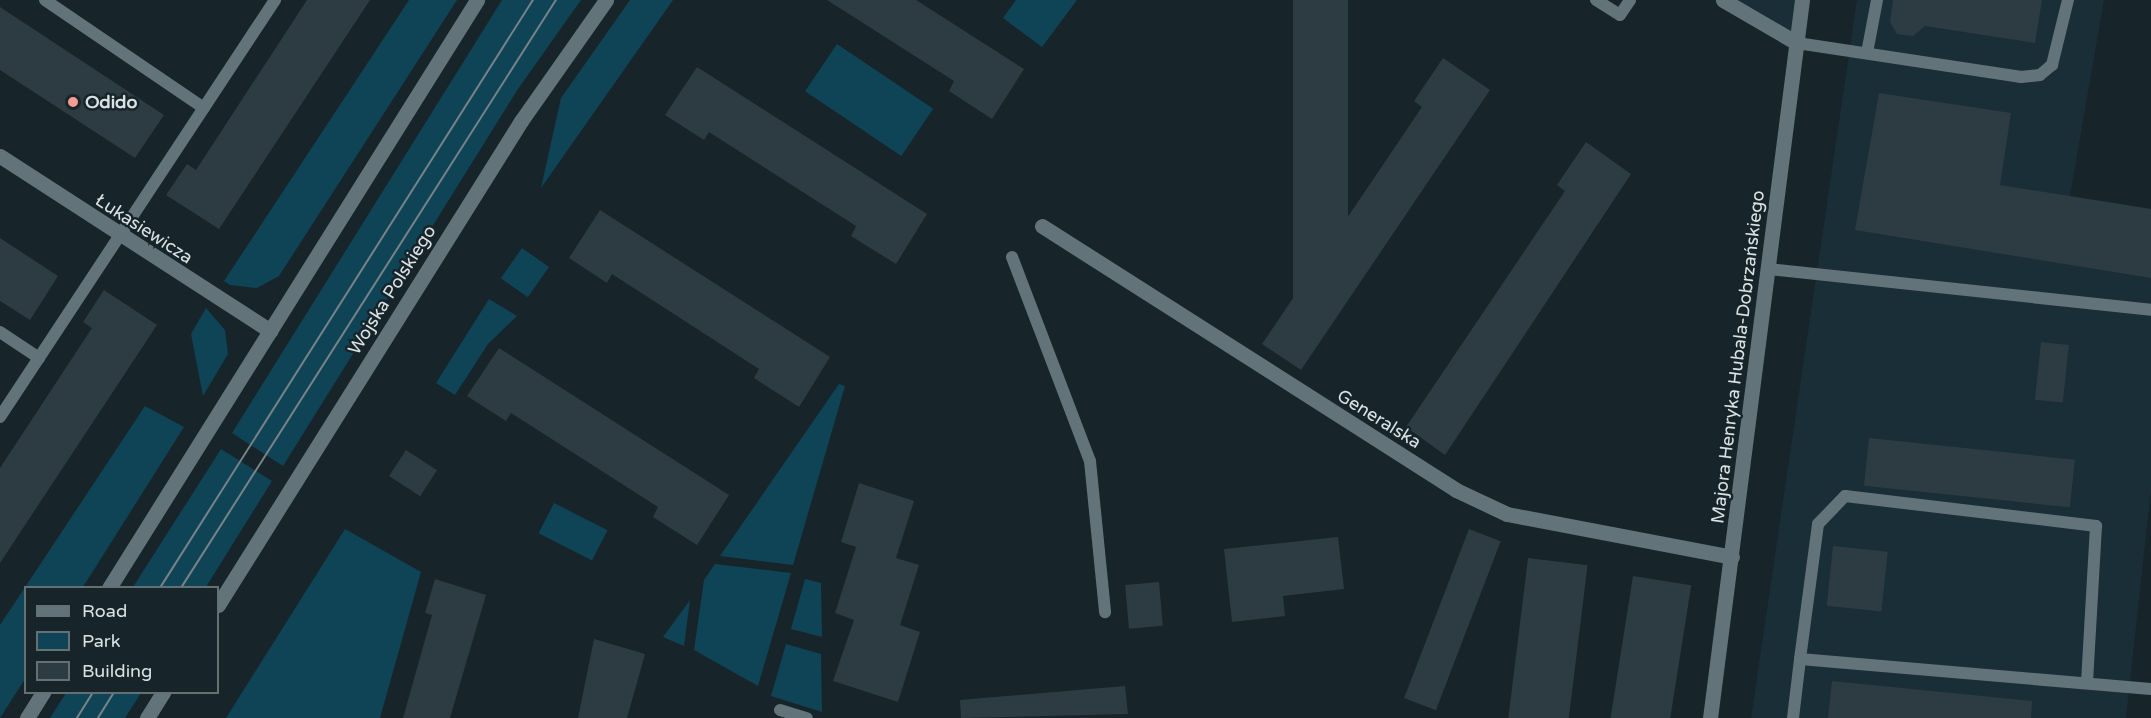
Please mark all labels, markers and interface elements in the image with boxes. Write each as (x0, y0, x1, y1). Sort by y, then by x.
place label: Odido (85, 91, 137, 113)
marker: Odido (66, 95, 80, 109)
street label: Łukasiewicza (91, 189, 197, 269)
street label: Majora Henryka Hubala-Dobrzańskiego (1707, 189, 1769, 525)
street label: Wojska Polskiego (343, 221, 441, 359)
street label: Generalska (1333, 385, 1425, 453)
legend (24, 586, 219, 694)
text: Road (82, 600, 127, 622)
text: Park (82, 630, 120, 652)
text: Building (82, 660, 152, 682)

